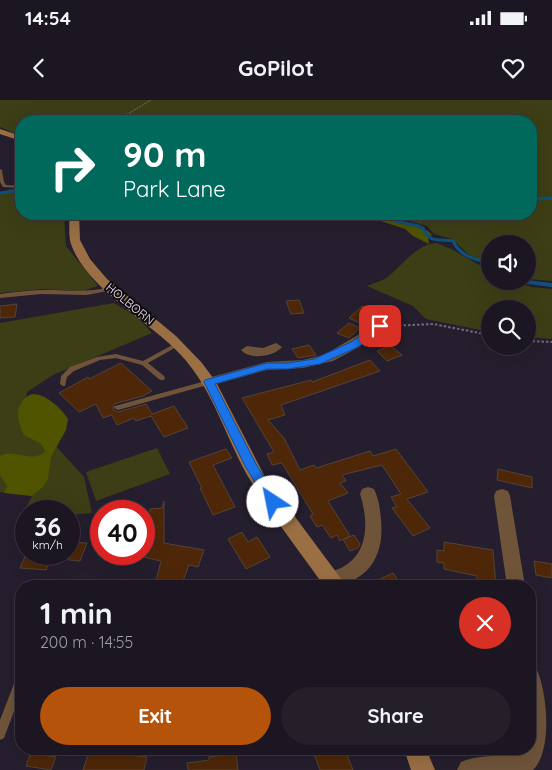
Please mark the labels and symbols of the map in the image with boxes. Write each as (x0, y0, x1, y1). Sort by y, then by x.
street label: HOLBORN (103, 280, 158, 328)
pin (359, 305, 401, 347)
position arrow (246, 475, 298, 527)
speed limit sign: 40 (90, 500, 155, 565)

